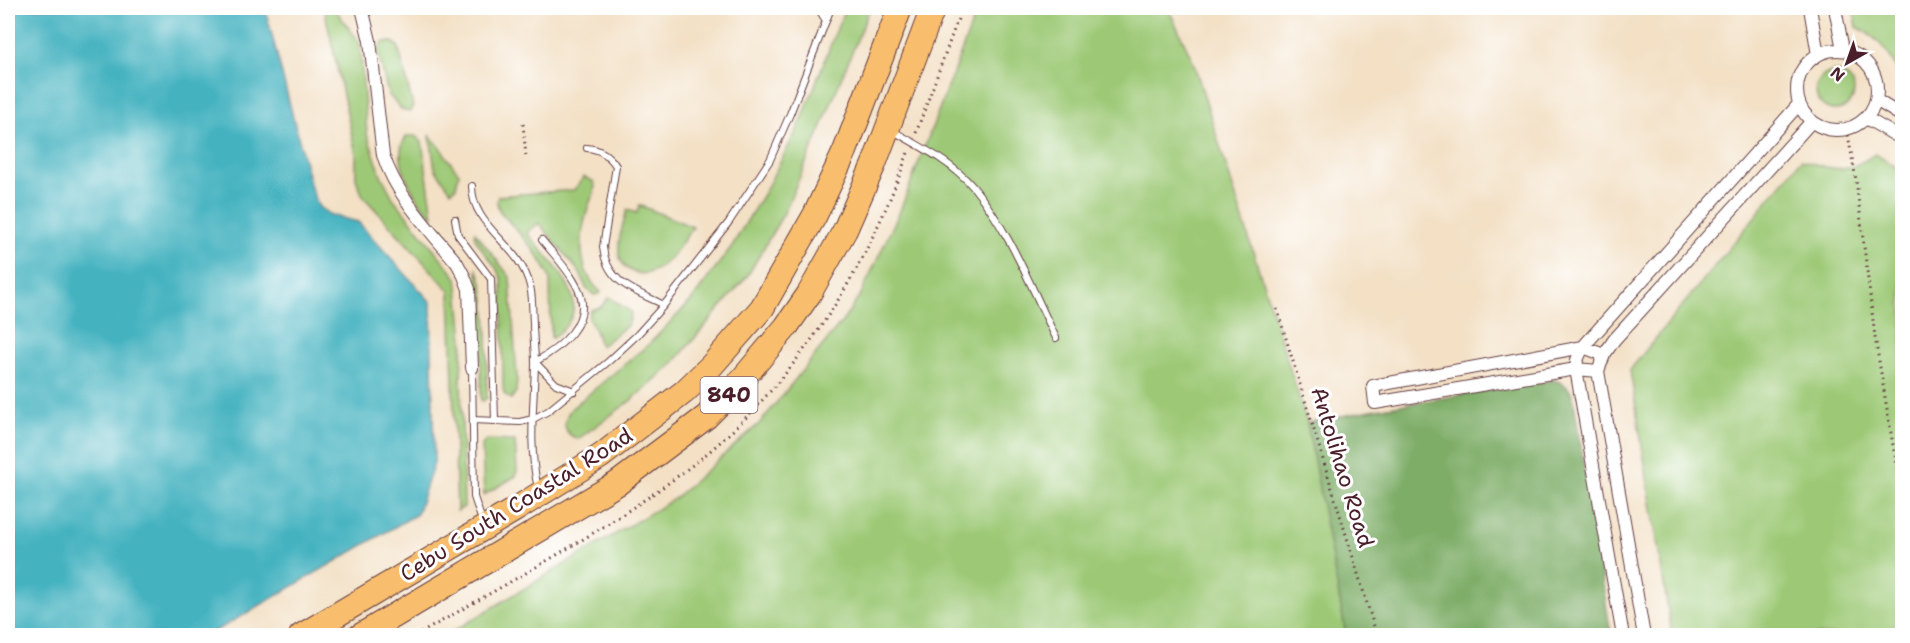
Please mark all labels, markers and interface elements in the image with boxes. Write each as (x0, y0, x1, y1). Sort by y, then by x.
north arrow (1817, 33, 1877, 93)
text: N (1826, 62, 1849, 86)
road number: 840 (700, 377, 758, 413)
street label: Antolihao Road (1304, 383, 1381, 551)
street label: Cebu South Coastal Road (394, 421, 638, 588)

